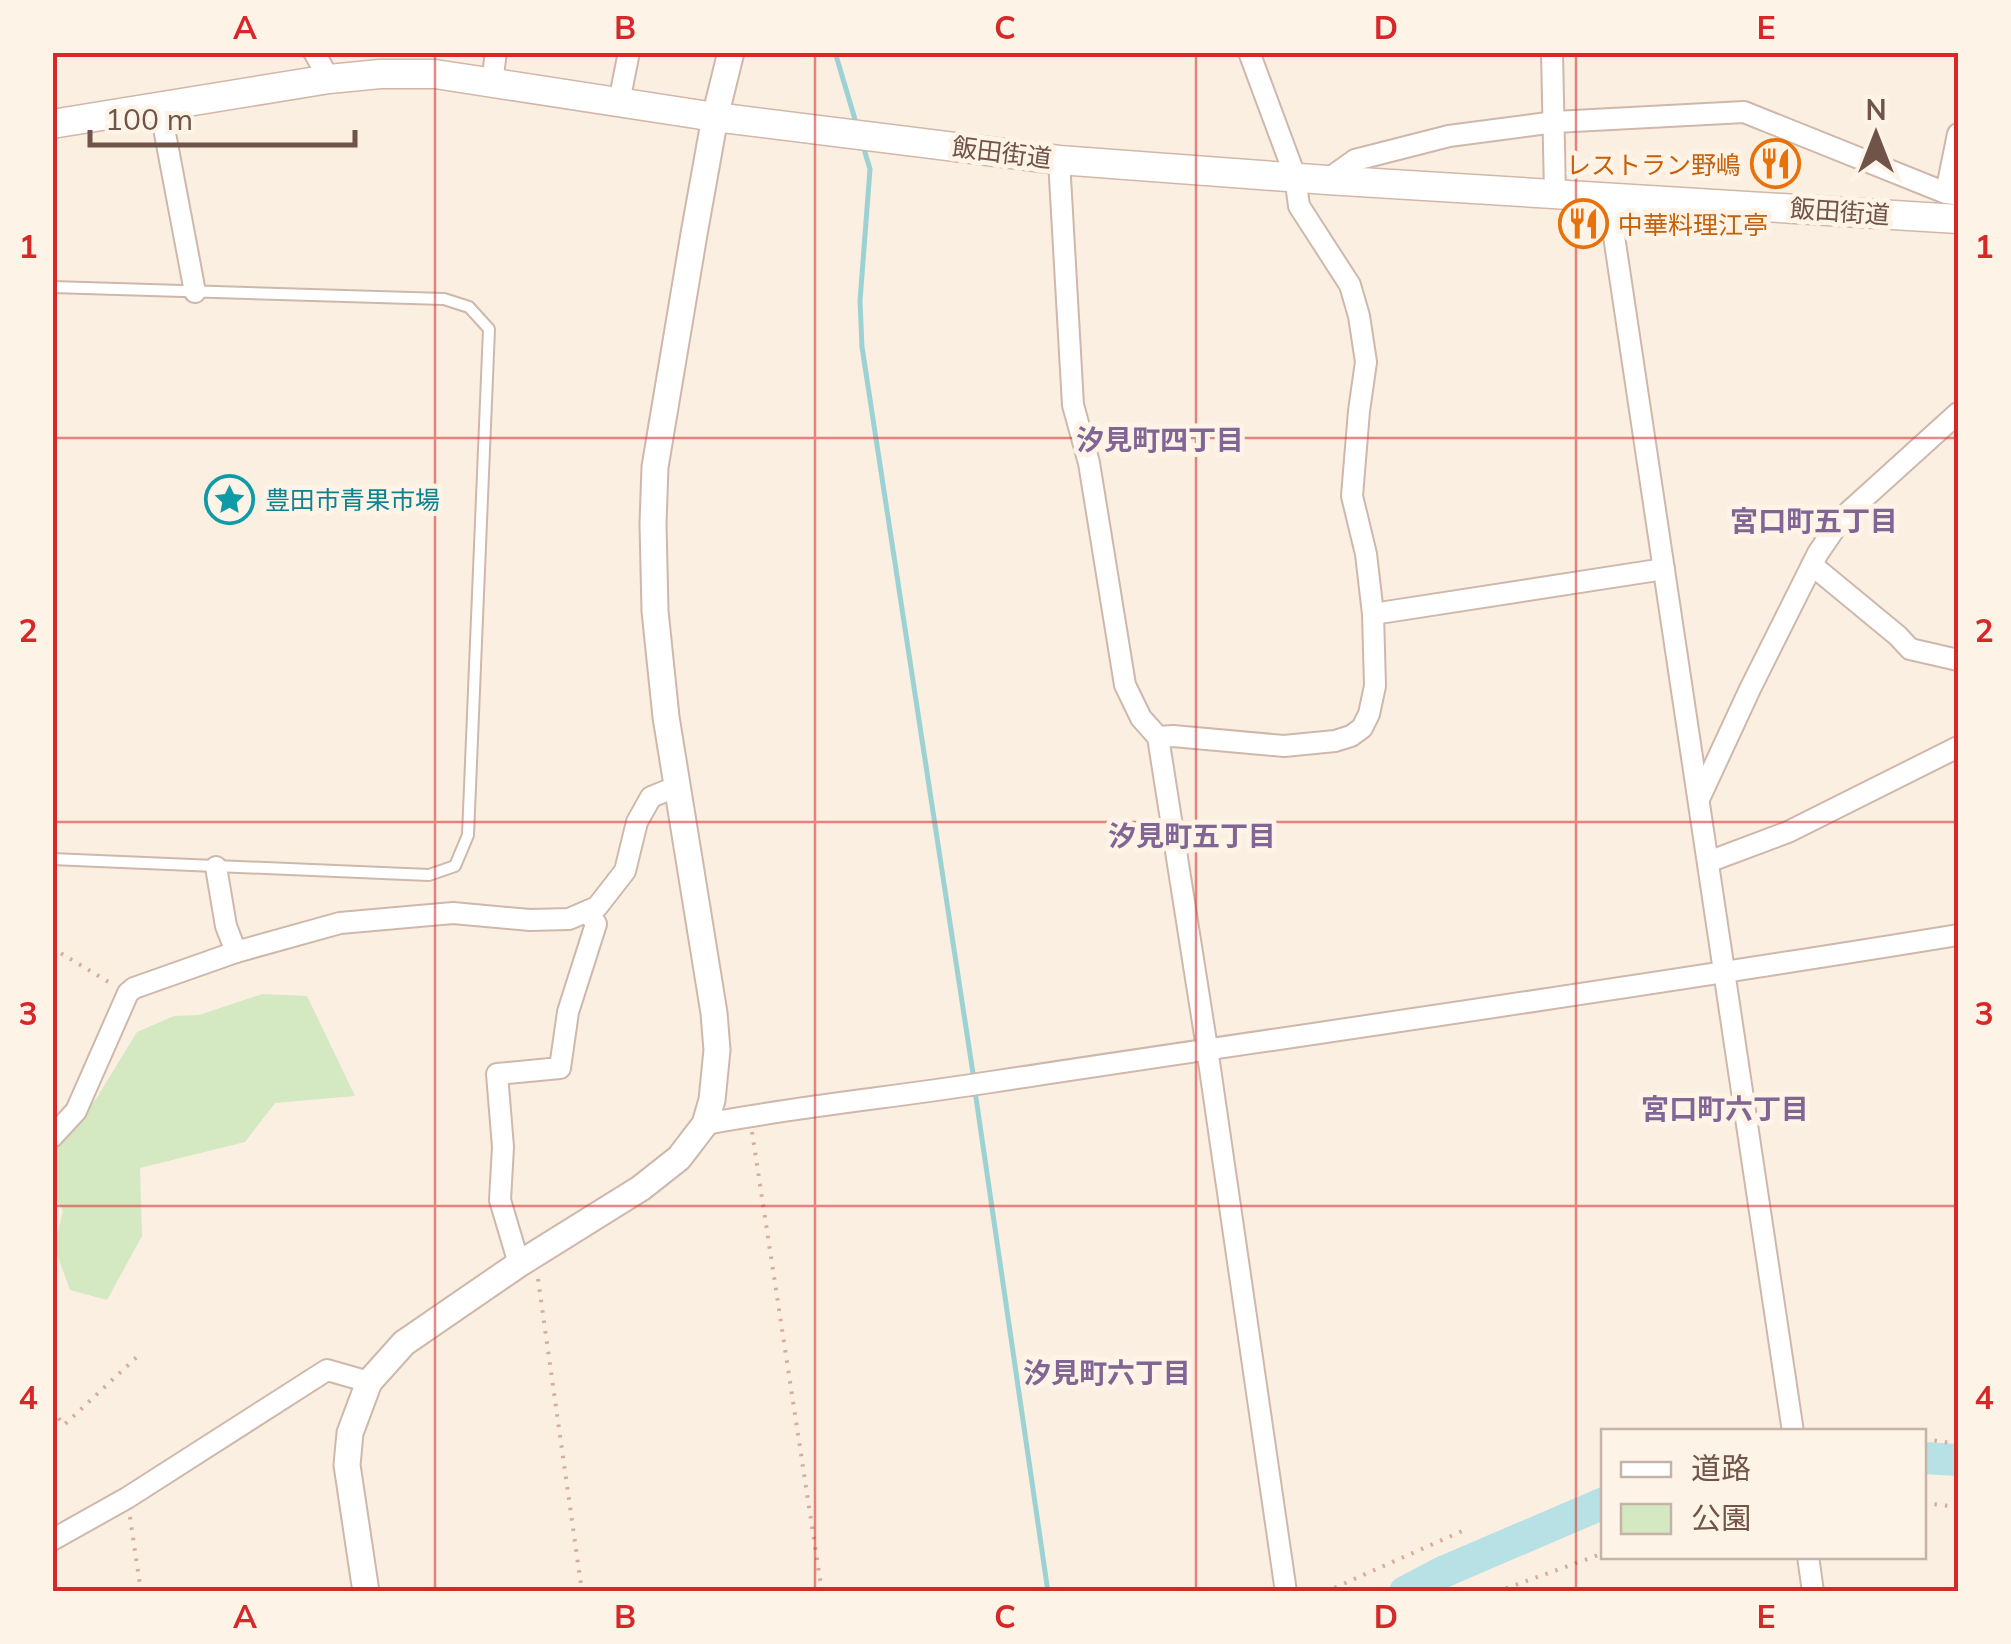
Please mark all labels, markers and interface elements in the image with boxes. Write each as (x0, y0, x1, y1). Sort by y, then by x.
text: A (233, 7, 257, 47)
text: B (614, 7, 636, 47)
text: C (994, 7, 1016, 47)
text: D (1374, 7, 1398, 47)
text: E (1756, 7, 1776, 47)
scale bar (90, 85, 355, 147)
north arrow (1826, 85, 1926, 185)
text: N (1865, 92, 1887, 127)
text: 100 m (105, 100, 193, 138)
street label: 飯田街道 (950, 131, 1054, 173)
restaurant icon: レストラン野嶋 (1750, 138, 1802, 190)
place label: レストラン野嶋 (1566, 149, 1741, 180)
street label: 飯田街道 (1789, 192, 1891, 230)
restaurant icon: 中華料理江亭 (1557, 198, 1609, 250)
place label: 中華料理江亭 (1618, 209, 1768, 240)
text: 1 (18, 226, 38, 266)
text: 1 (1974, 226, 1994, 266)
district label: 汐見町四丁目 (1076, 422, 1244, 457)
place icon: 豊田市青果市場 (204, 473, 256, 525)
place label: 豊田市青果市場 (265, 484, 440, 515)
district label: 宮口町五丁目 (1730, 503, 1898, 538)
text: 2 (18, 610, 38, 650)
text: 2 (1974, 610, 1994, 650)
district label: 汐見町五丁目 (1108, 818, 1276, 853)
text: 3 (18, 993, 38, 1033)
text: 3 (1974, 993, 1994, 1033)
district label: 宮口町六丁目 (1641, 1091, 1809, 1126)
district label: 汐見町六丁目 (1023, 1355, 1191, 1390)
text: 4 (18, 1377, 38, 1417)
text: 4 (1974, 1377, 1994, 1417)
legend (1601, 1429, 1926, 1559)
text: 道路 (1691, 1449, 1751, 1487)
text: 公園 (1691, 1499, 1751, 1537)
text: A (233, 1596, 257, 1636)
text: B (614, 1596, 636, 1636)
text: C (994, 1596, 1016, 1636)
text: D (1374, 1596, 1398, 1636)
text: E (1756, 1596, 1776, 1636)

